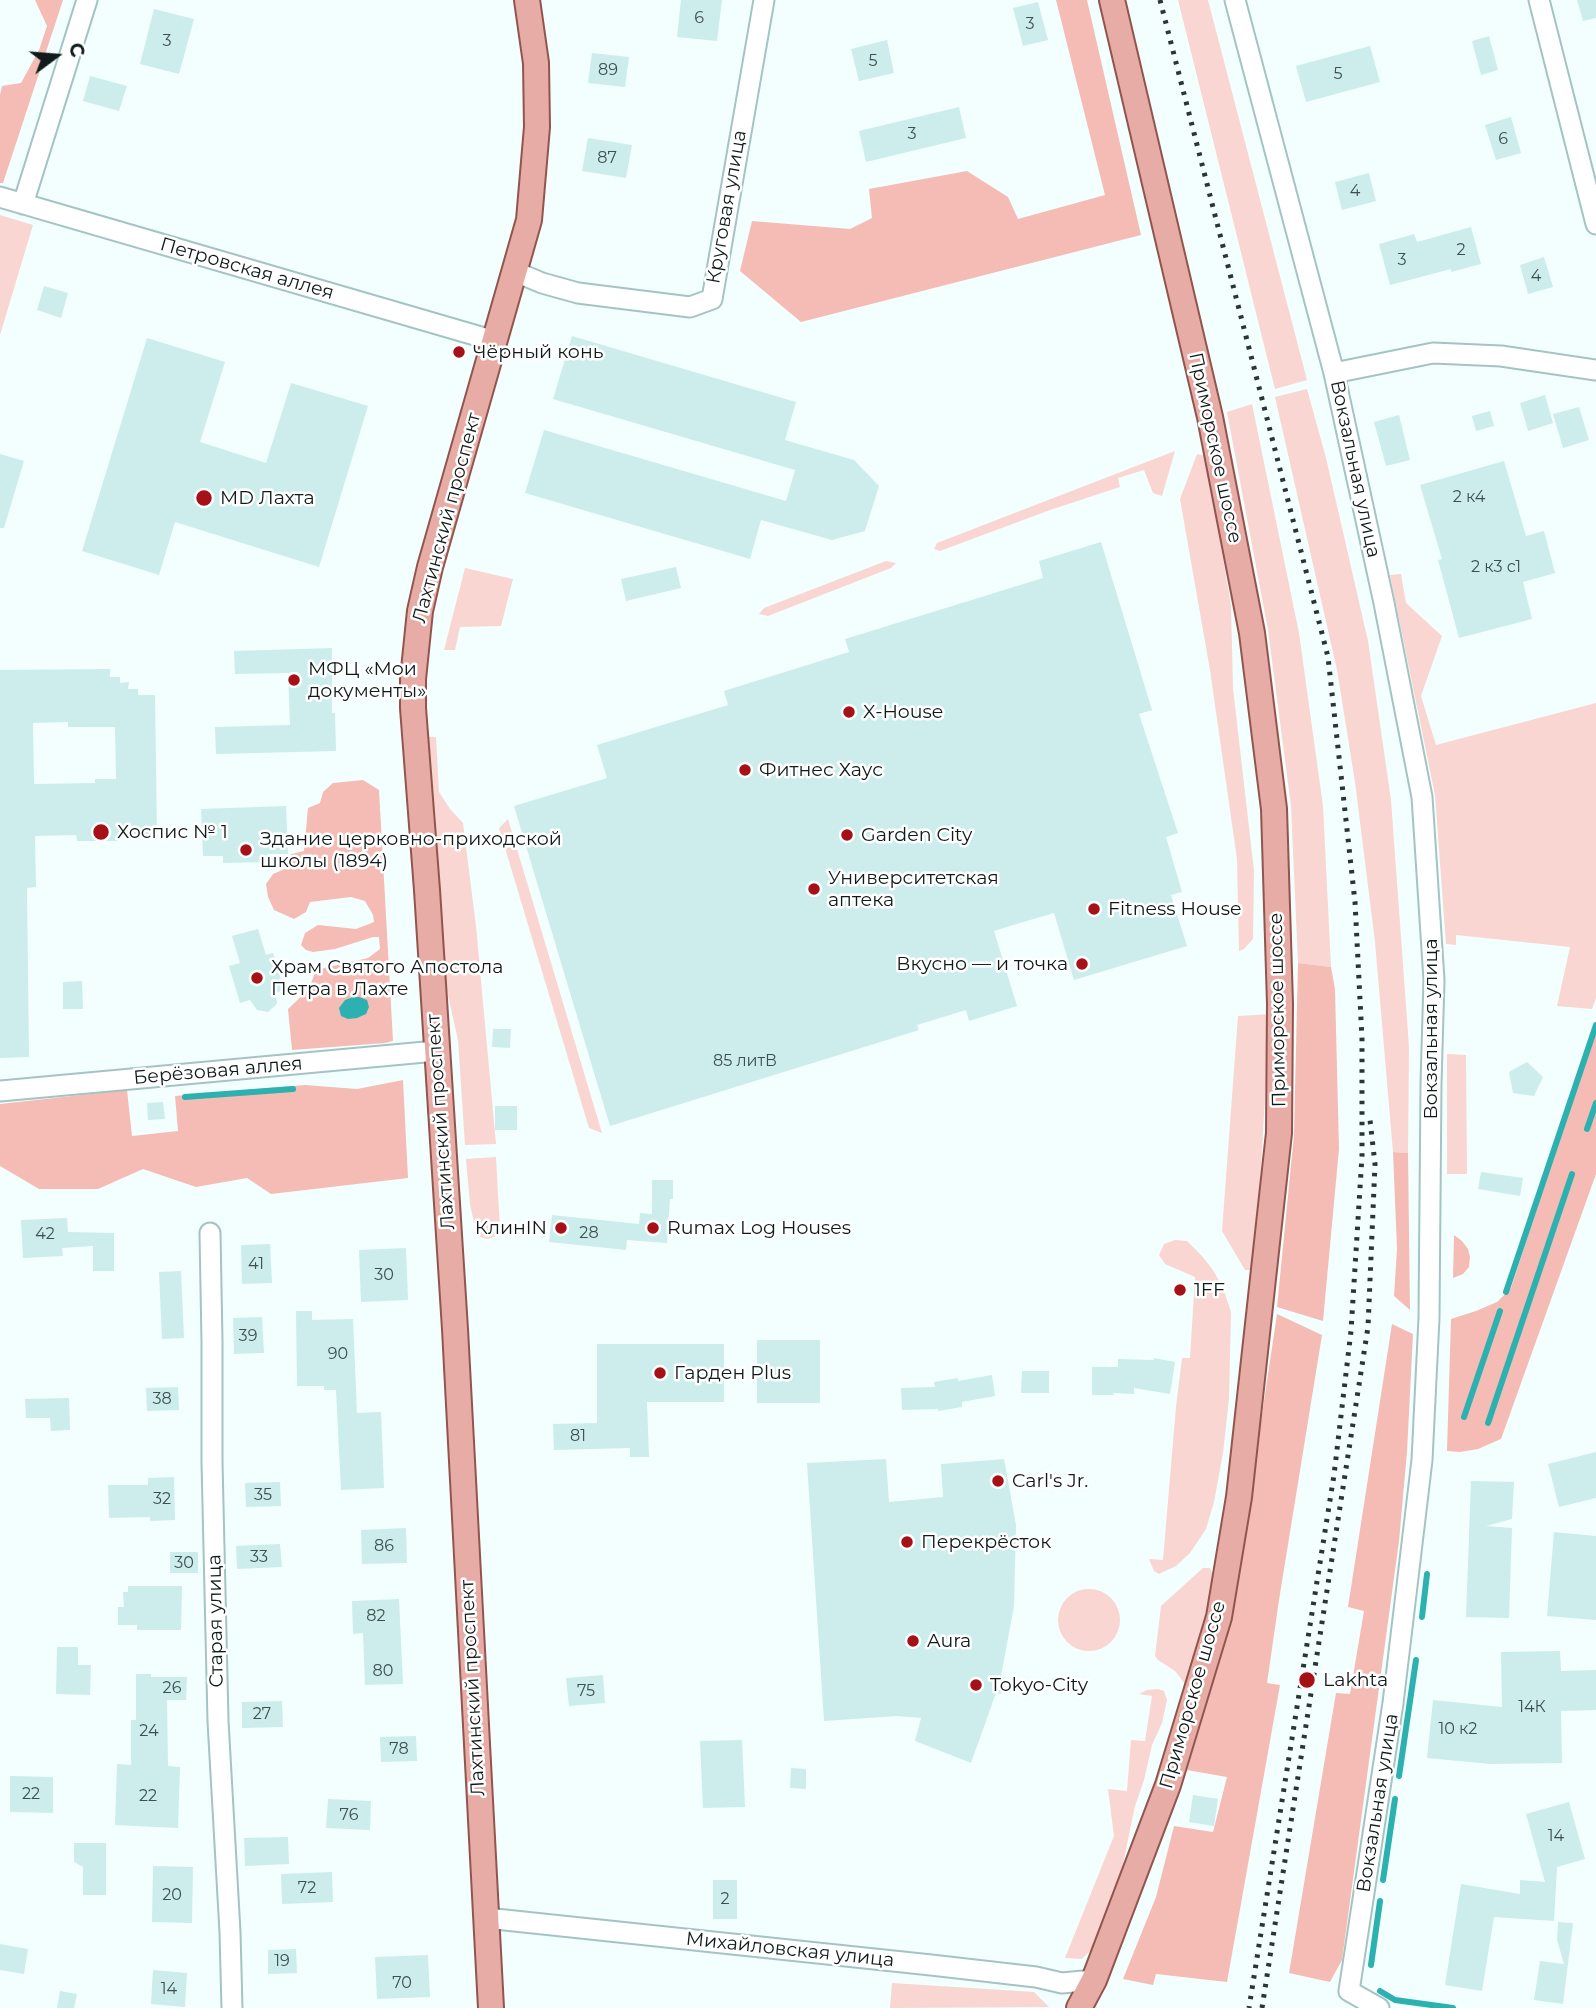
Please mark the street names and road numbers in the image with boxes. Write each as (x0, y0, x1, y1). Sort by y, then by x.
street label: Круговая улица (702, 128, 752, 286)
street label: Петровская аллея (157, 233, 337, 305)
street label: Приморское шоссе (1184, 350, 1246, 546)
street label: Вокзальная улица (1325, 378, 1385, 560)
street label: Лахтинский проспект (408, 410, 486, 626)
street label: Приморское шоссе (1265, 912, 1291, 1108)
street label: Вокзальная улица (1420, 939, 1442, 1119)
street label: Лахтинский проспект (422, 1013, 460, 1231)
street label: Берёзовая аллея (132, 1052, 304, 1090)
street label: Старая улица (203, 1554, 229, 1688)
street label: Лахтинский проспект (456, 1579, 490, 1797)
street label: Приморское шоссе (1155, 1598, 1231, 1792)
street label: Вокзальная улица (1353, 1712, 1403, 1894)
street label: Михайловская улица (685, 1928, 895, 1972)

